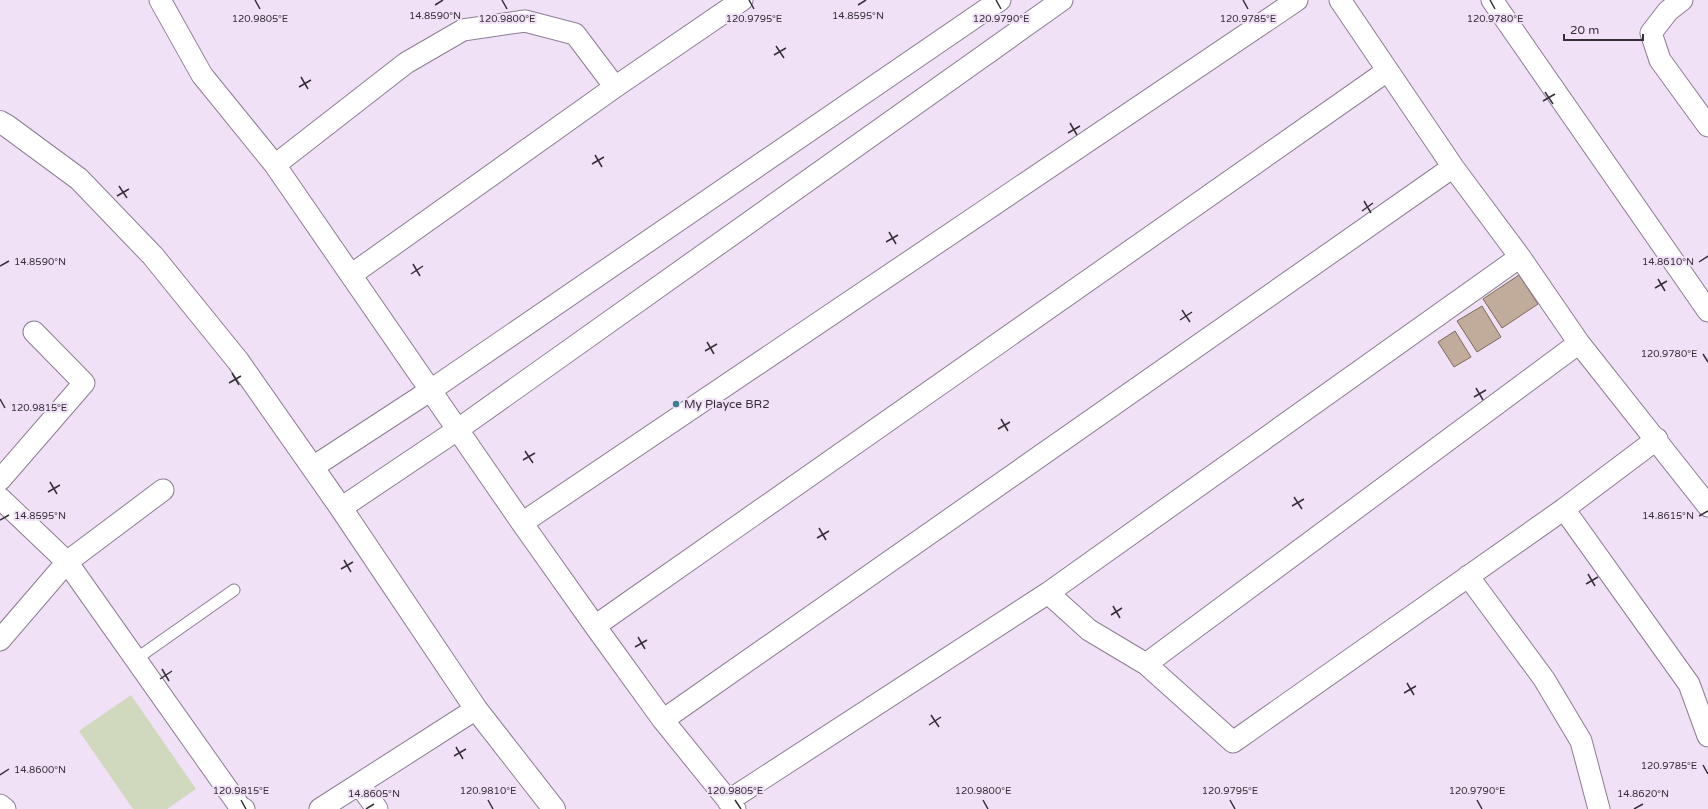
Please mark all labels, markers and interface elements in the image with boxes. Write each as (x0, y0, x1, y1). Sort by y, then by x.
text: 14.8590°N (409, 10, 461, 22)
text: 14.8595°N (832, 10, 884, 22)
text: 120.9805°E (232, 13, 288, 25)
text: 120.9800°E (479, 13, 535, 25)
text: 120.9795°E (726, 13, 782, 25)
text: 120.9790°E (973, 13, 1029, 25)
text: 120.9785°E (1220, 13, 1276, 25)
text: 120.9780°E (1467, 13, 1523, 25)
scale bar (1564, 16, 1643, 42)
text: 20 m (1570, 23, 1599, 37)
text: 14.8590°N (14, 256, 66, 268)
text: 14.8610°N (1642, 256, 1694, 268)
text: 120.9780°E (1641, 348, 1697, 360)
place label: My Playce BR2 (684, 397, 770, 411)
marker: My Playce BR2 (671, 399, 681, 409)
text: 120.9815°E (11, 402, 67, 414)
text: 14.8595°N (14, 510, 66, 522)
text: 14.8615°N (1642, 510, 1694, 522)
text: 120.9785°E (1641, 760, 1697, 772)
text: 14.8600°N (14, 764, 66, 776)
text: 120.9815°E (213, 785, 269, 797)
text: 120.9810°E (460, 785, 516, 797)
text: 120.9805°E (707, 785, 763, 797)
text: 120.9800°E (955, 785, 1011, 797)
text: 120.9795°E (1202, 785, 1258, 797)
text: 120.9790°E (1449, 785, 1505, 797)
text: 14.8605°N (348, 788, 400, 800)
text: 14.8620°N (1617, 788, 1669, 800)

